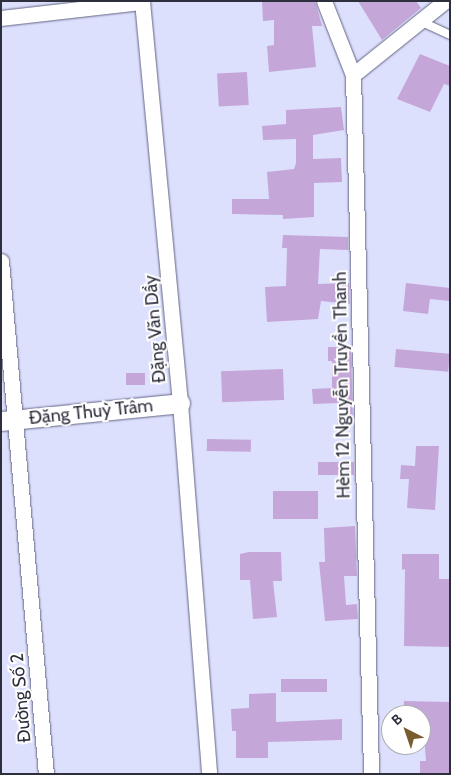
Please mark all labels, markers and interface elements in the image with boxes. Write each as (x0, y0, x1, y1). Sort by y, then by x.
street label: Hẻm 12 Nguyễn Truyền Thanh (329, 271, 355, 499)
street label: Đặng Văn Dầy (140, 274, 170, 384)
street label: Đặng Thuỳ Trâm (28, 395, 154, 429)
street label: Đường Số 2 (6, 653, 36, 743)
north arrow (381, 705, 431, 755)
text: B (388, 710, 406, 729)

